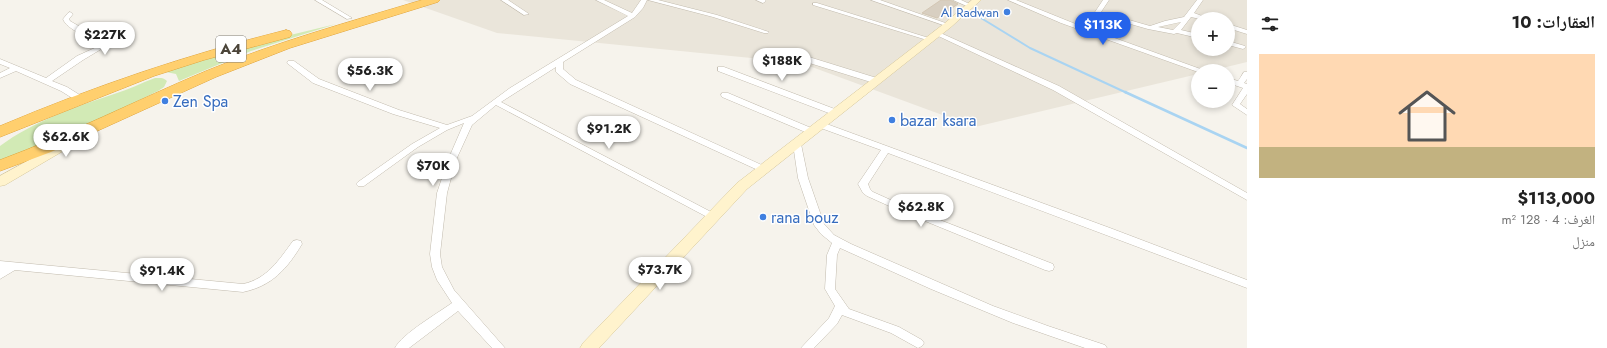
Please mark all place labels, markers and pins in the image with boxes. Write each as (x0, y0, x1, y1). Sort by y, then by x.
place label: Al Radwan (941, 3, 999, 22)
marker: Al Radwan (1002, 7, 1012, 17)
pin: $113K (1075, 12, 1131, 46)
pin: $227K (77, 22, 133, 56)
pin: $188K (754, 48, 810, 82)
pin: $56.3K (337, 58, 403, 92)
place label: Zen Spa (173, 90, 228, 113)
marker: Zen Spa (160, 96, 170, 106)
place label: bazar ksara (900, 109, 977, 132)
marker: bazar ksara (887, 115, 897, 125)
pin: $91.2K (576, 116, 642, 150)
pin: $62.6K (33, 124, 99, 158)
pin: $70K (409, 153, 457, 187)
pin: $62.8K (888, 194, 954, 228)
place label: rana bouz (771, 206, 839, 229)
marker: rana bouz (758, 212, 768, 222)
pin: $73.7K (627, 257, 693, 291)
pin: $91.4K (129, 258, 195, 292)

